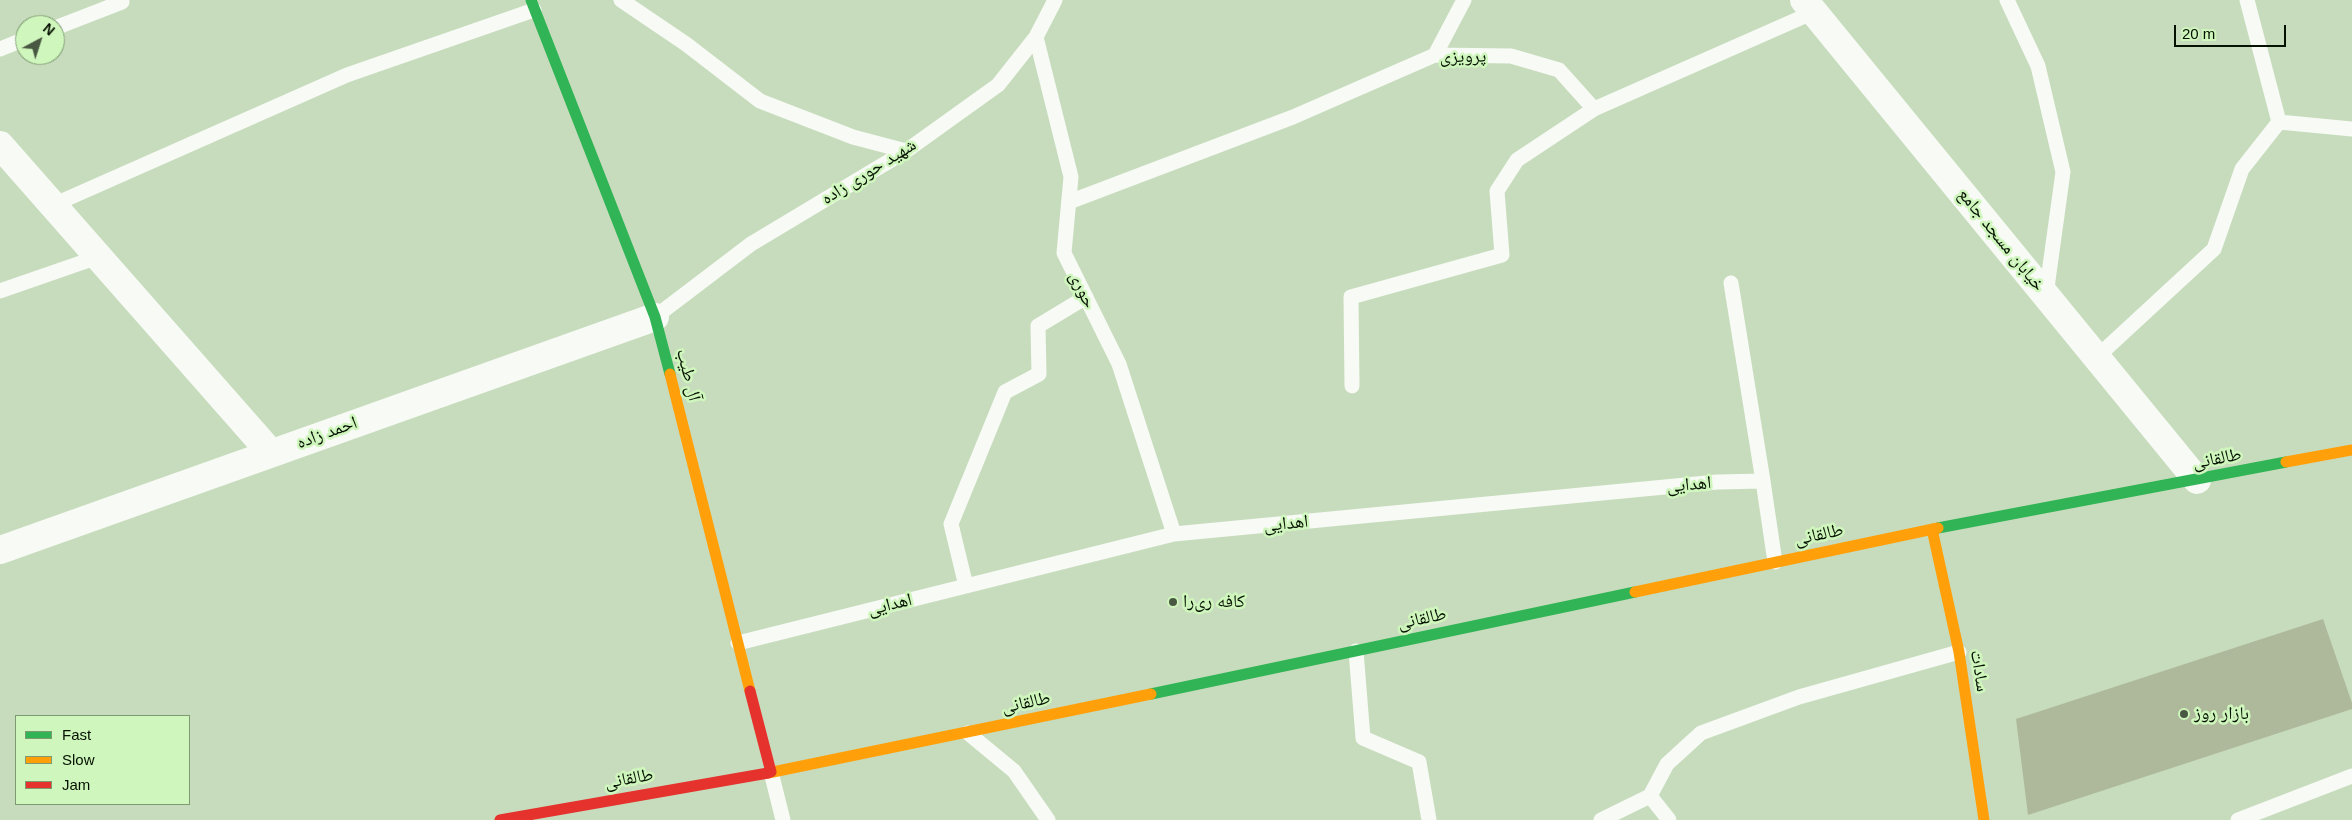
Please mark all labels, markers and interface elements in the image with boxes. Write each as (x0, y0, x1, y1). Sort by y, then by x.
north arrow (15, 15, 65, 65)
scale bar (2177, 15, 2290, 47)
text: N (40, 20, 58, 39)
text: 20 m (2182, 25, 2215, 42)
street label: پرویزی (1440, 46, 1486, 68)
street label: شهید حوری زاده (818, 134, 920, 210)
street label: خیابان مسجد جامع (1953, 184, 2049, 296)
street label: حوری (1064, 268, 1100, 312)
street label: آل طیب (671, 347, 705, 403)
street label: احمد زاده (294, 412, 360, 454)
street label: طالقانی (2191, 444, 2243, 474)
street label: اهدایی (1666, 472, 1712, 498)
street label: اهدایی (1263, 511, 1309, 537)
street label: طالقانی (1793, 519, 1845, 551)
street label: اهدایی (866, 589, 914, 621)
place label: کافه‌ ری‌را (1183, 591, 1245, 613)
marker: کافه‌ ری‌را (1167, 596, 1179, 608)
street label: طالقانی (1396, 603, 1448, 635)
street label: سادات (1965, 649, 1993, 693)
street label: طالقانی (1000, 687, 1052, 719)
place label: بازار روز (2194, 703, 2249, 725)
marker: بازار روز (2178, 708, 2190, 720)
legend (15, 715, 190, 805)
text: Fast (62, 726, 91, 743)
text: Slow (62, 751, 95, 768)
street label: طالقانی (603, 764, 655, 794)
text: Jam (62, 776, 90, 793)

